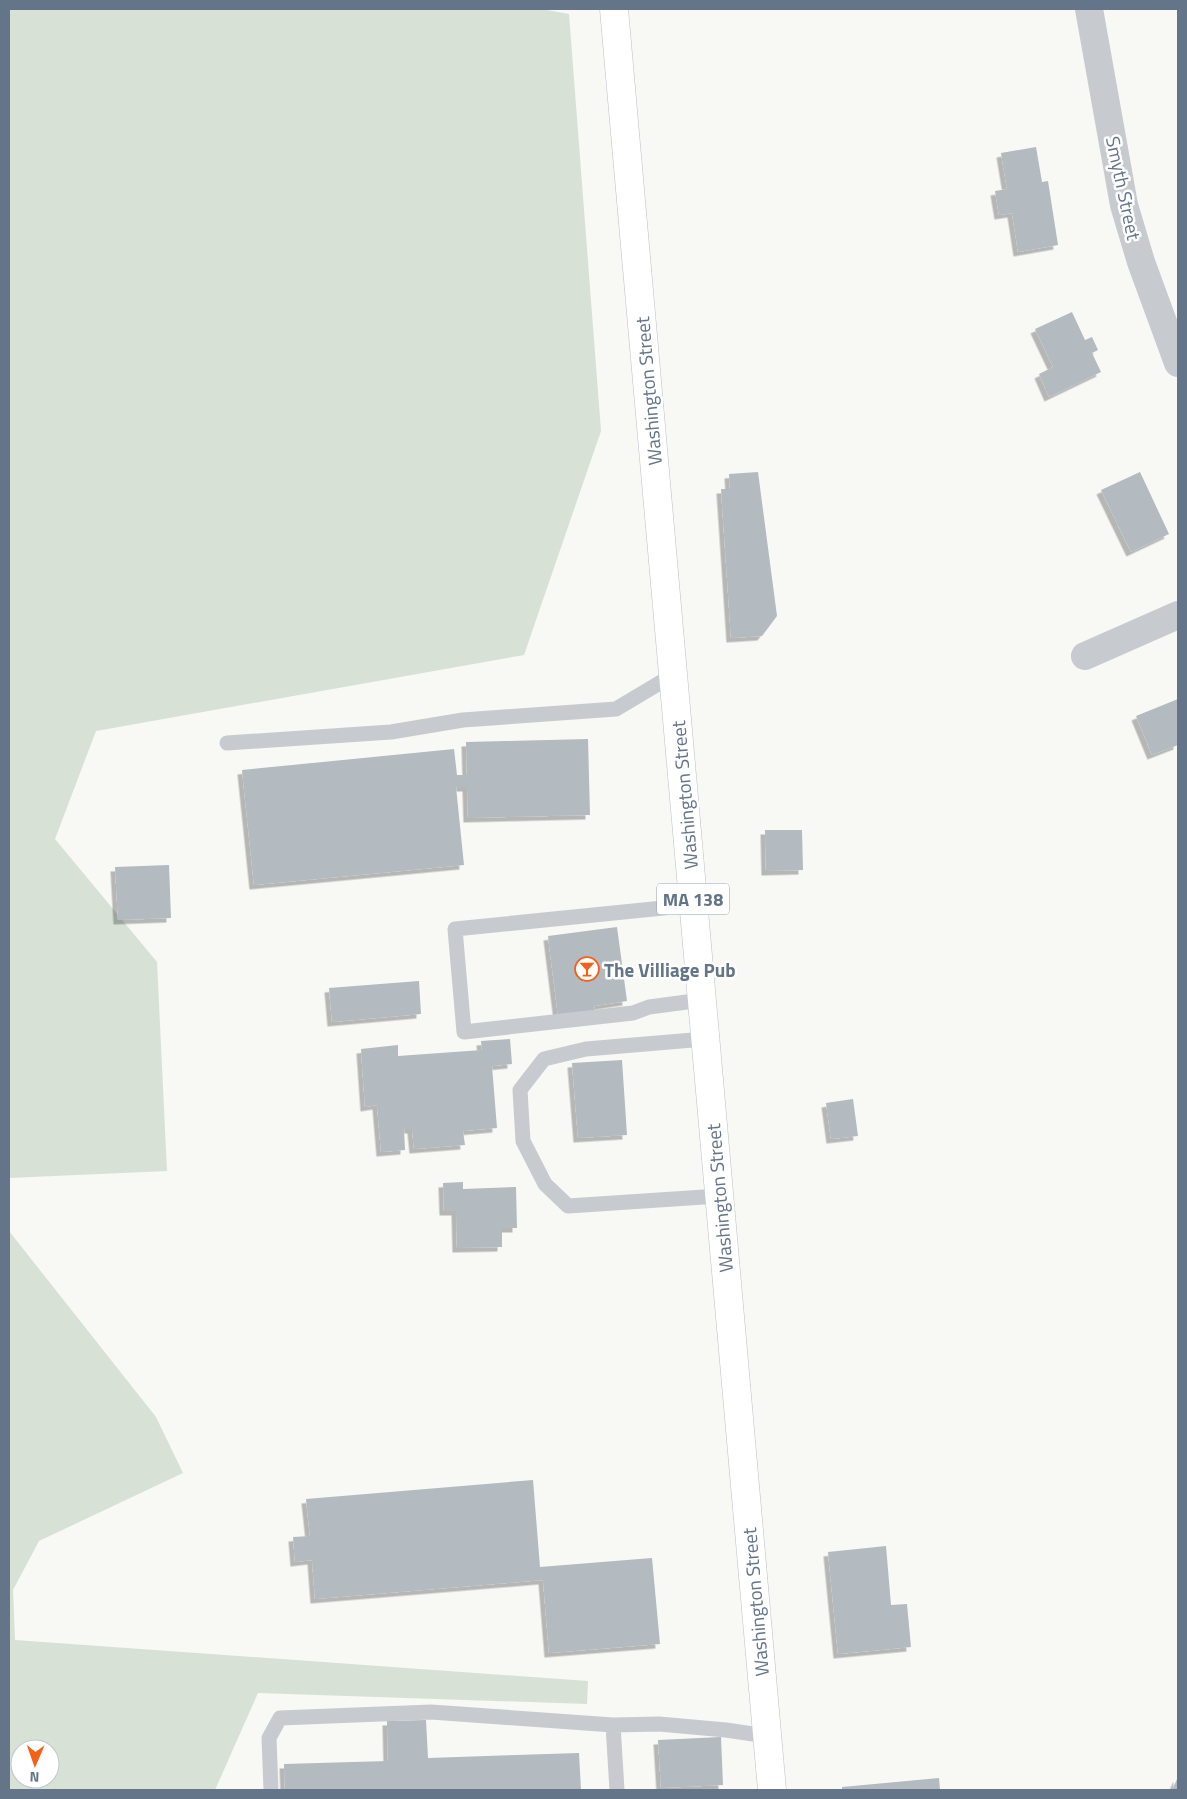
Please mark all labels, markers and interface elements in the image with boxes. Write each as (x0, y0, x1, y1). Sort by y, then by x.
street label: Smyth Street (1099, 133, 1149, 243)
street label: Washington Street (627, 315, 669, 467)
street label: Washington Street (663, 719, 705, 871)
road number: MA 138 (657, 884, 729, 914)
place label: The Villiage Pub (604, 955, 736, 984)
bar icon: The Villiage Pub (574, 956, 600, 982)
street label: Washington Street (698, 1122, 740, 1274)
street label: Washington Street (734, 1526, 776, 1678)
north arrow (10, 1739, 60, 1789)
text: N (29, 1767, 40, 1788)

